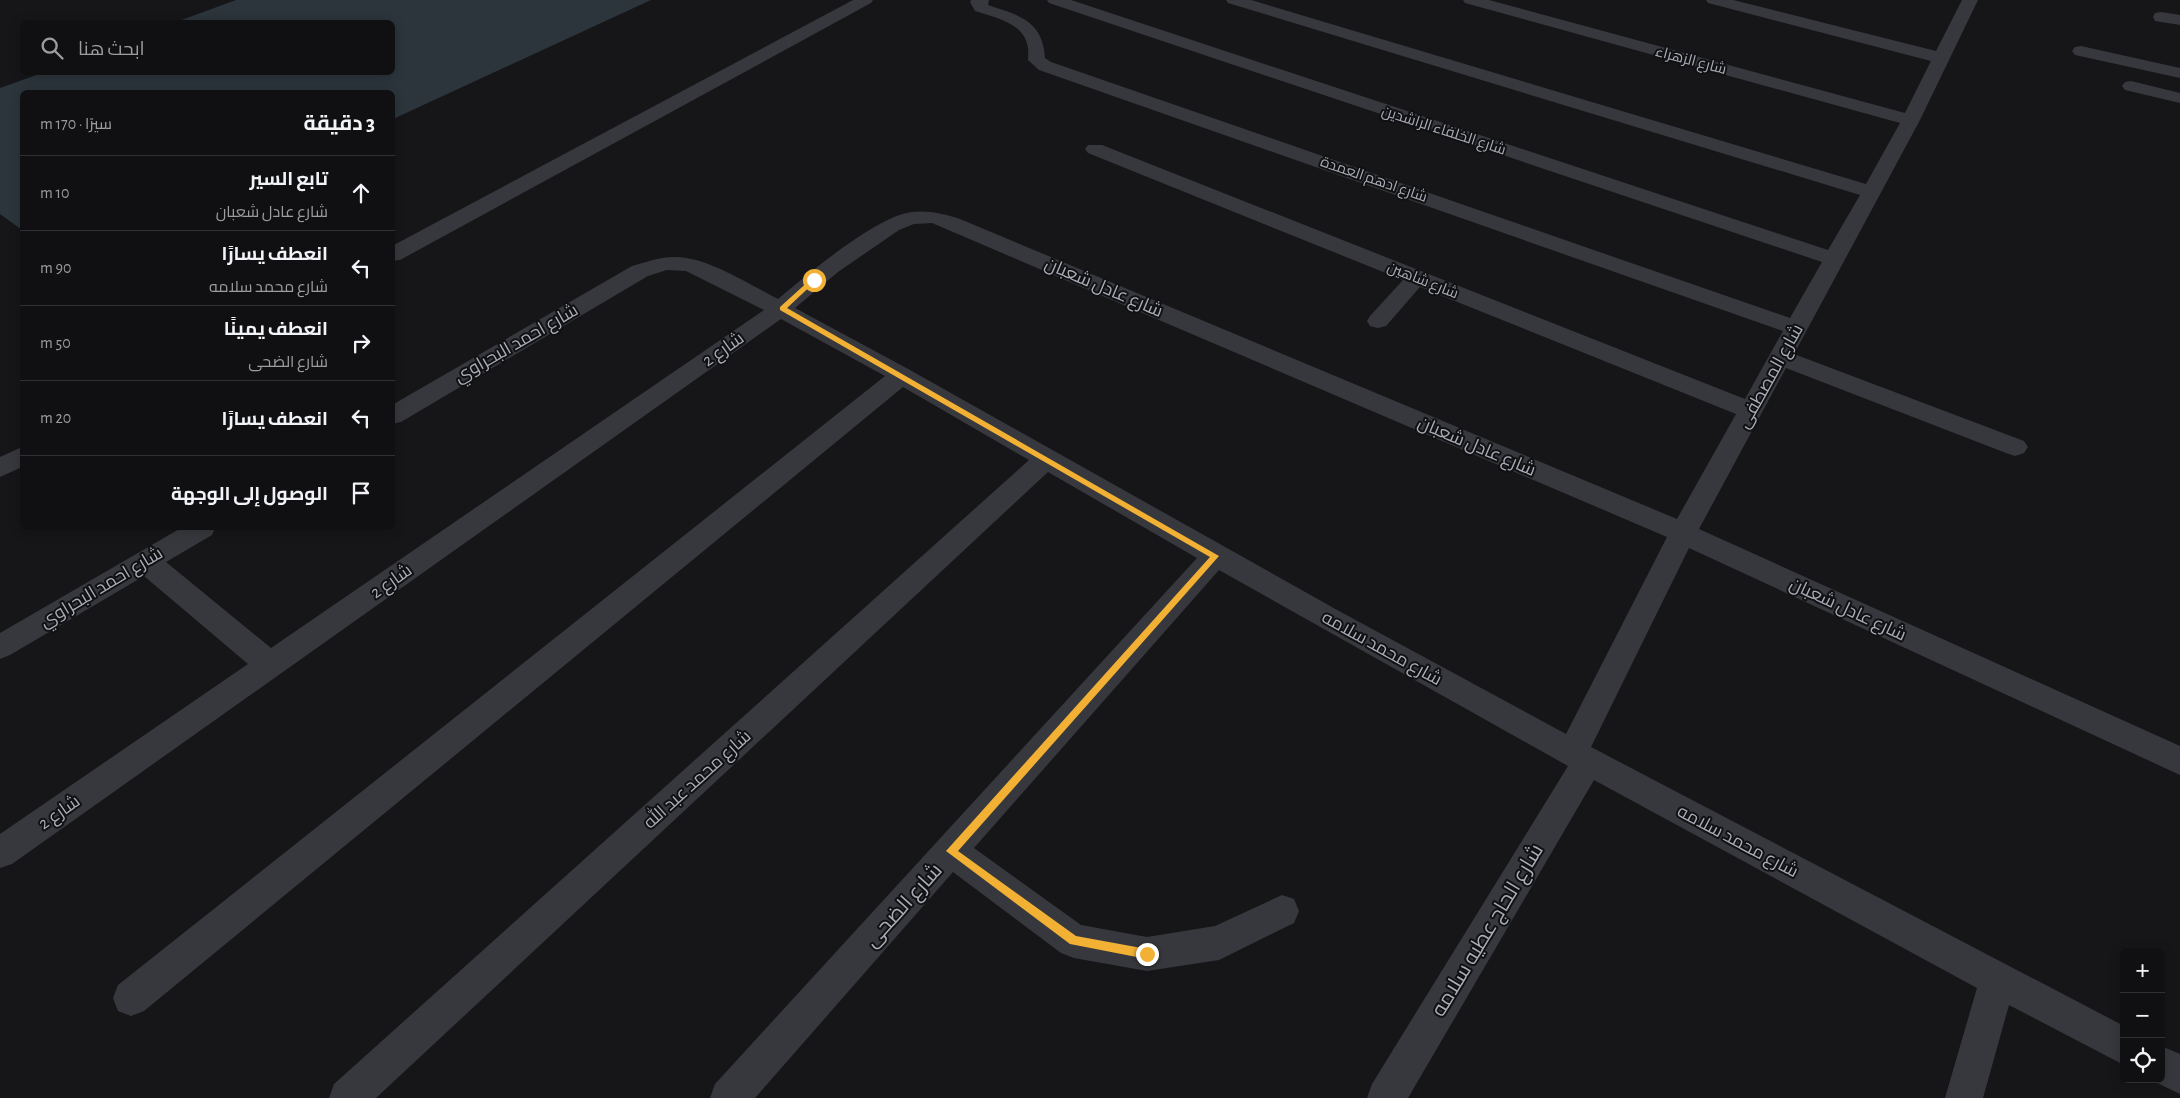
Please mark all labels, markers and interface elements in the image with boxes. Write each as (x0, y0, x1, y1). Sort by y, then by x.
search box (20, 20, 395, 75)
icon: search (38, 34, 66, 62)
text: ابحث هنا (78, 40, 145, 59)
street label: شارع الزهراء (1653, 43, 1728, 80)
street label: شارع الخلفاء الراشدين (1379, 102, 1508, 160)
text: 3 دقيقة (303, 113, 375, 134)
text: سيرًا · 170 m (40, 116, 112, 132)
street label: شارع ادهم العمدة (1318, 153, 1429, 208)
text: تابع السير (250, 170, 328, 189)
icon: ahead (347, 179, 375, 207)
text: 10 m (40, 185, 69, 201)
text: شارع عادل شعبان (216, 204, 328, 220)
text: انعطف يسارًا (222, 245, 328, 264)
icon: left (347, 254, 375, 282)
street label: شارع عادل شعبان (1041, 254, 1166, 323)
street label: شارع شاهين (1384, 258, 1461, 304)
text: 90 m (40, 260, 71, 276)
route start (803, 269, 826, 292)
text: شارع محمد سلامه (209, 279, 328, 295)
street label: شارع احمد البحراوي (451, 300, 583, 390)
text: انعطف يمينًا (224, 320, 328, 339)
street label: شارع المصطفى (1734, 321, 1809, 433)
street label: شارع 2 (699, 328, 749, 372)
icon: right (347, 329, 375, 357)
text: 50 m (40, 335, 71, 351)
text: شارع الضحى (248, 354, 328, 370)
icon: left (347, 404, 375, 432)
text: 20 m (40, 410, 71, 426)
text: انعطف يسارًا (222, 410, 328, 429)
street label: شارع عادل شعبان (1414, 413, 1539, 482)
icon: arrive (347, 479, 375, 507)
text: الوصول إلى الوجهة (171, 485, 328, 504)
street label: شارع احمد البحراوي (37, 543, 168, 635)
street label: شارع 2 (367, 560, 417, 604)
street label: شارع عادل شعبان (1786, 574, 1909, 647)
street label: شارع محمد سلامه (1318, 608, 1445, 691)
street label: شارع محمد عبد الله (638, 724, 756, 834)
street label: شارع 2 (35, 791, 85, 835)
street label: شارع محمد سلامه (1673, 802, 1801, 883)
street label: شارع الحاج عطيه سلامه (1428, 840, 1550, 1022)
street label: شارع الضحى (861, 859, 948, 953)
route end (1136, 943, 1159, 966)
map controls (2120, 948, 2165, 1083)
button: + (2120, 948, 2165, 993)
button: − (2120, 993, 2165, 1038)
button: locate (2120, 1038, 2165, 1083)

